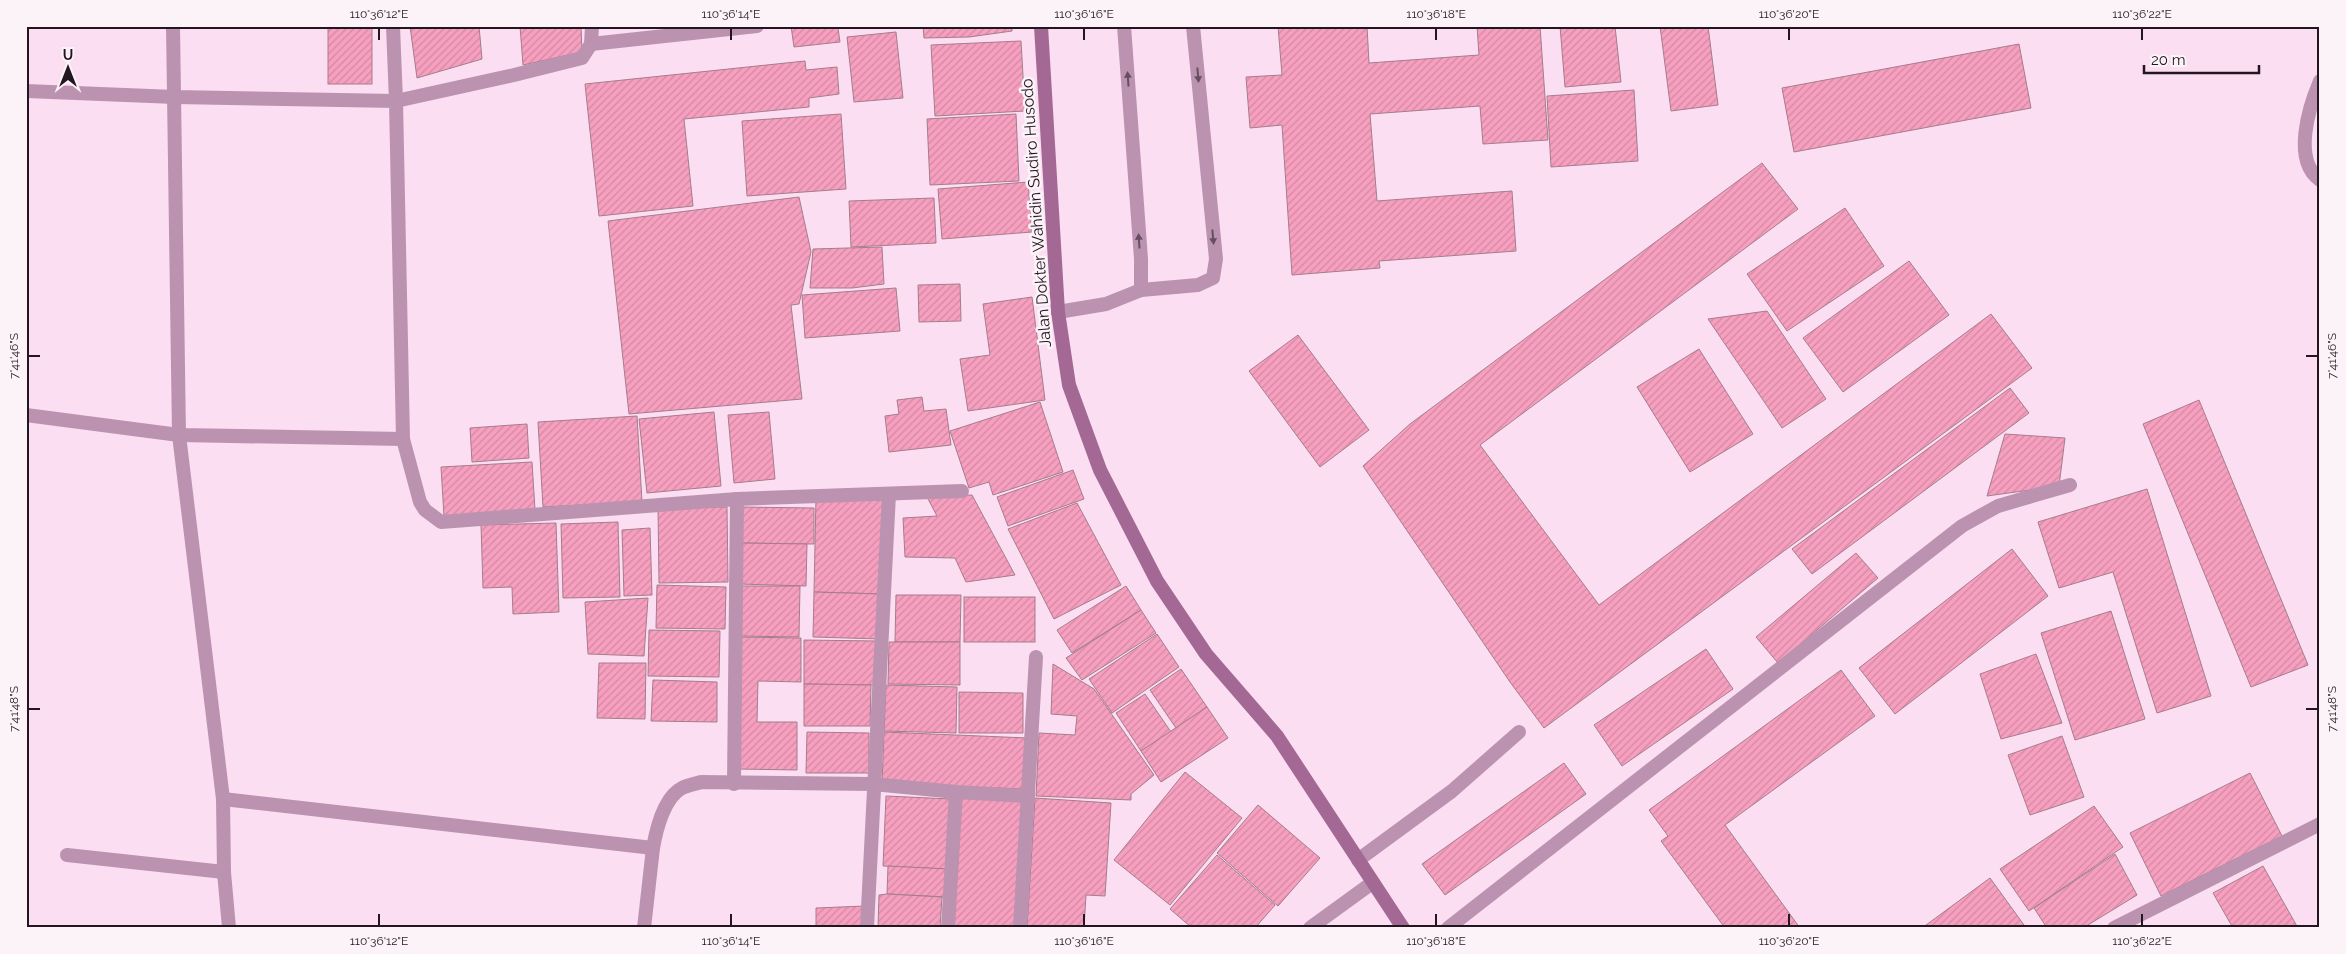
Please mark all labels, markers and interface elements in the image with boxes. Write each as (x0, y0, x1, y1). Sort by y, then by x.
text: 110°36'12"E (350, 7, 408, 21)
text: 110°36'14"E (702, 7, 760, 21)
text: 110°36'16"E (1054, 7, 1114, 21)
text: 110°36'18"E (1406, 7, 1466, 21)
text: 110°36'20"E (1759, 7, 1819, 21)
text: 110°36'22"E (2112, 7, 2172, 21)
north arrow (42, 42, 92, 92)
scale bar (2144, 42, 2258, 74)
text: U (63, 47, 73, 63)
text: 20 m (2151, 51, 2186, 69)
one-way arrow (1194, 67, 1202, 83)
one-way arrow (1123, 71, 1131, 87)
street label: Jalan Dokter Wahidin Sudiro Husodo (1017, 78, 1055, 348)
one-way arrow (1210, 229, 1218, 245)
one-way arrow (1135, 233, 1143, 249)
text: 7°41'46"S (7, 333, 21, 379)
text: 7°41'46"S (2325, 333, 2339, 379)
text: 7°41'48"S (7, 686, 21, 732)
text: 7°41'48"S (2325, 686, 2339, 732)
text: 110°36'12"E (350, 934, 408, 948)
text: 110°36'14"E (702, 934, 760, 948)
text: 110°36'16"E (1054, 934, 1114, 948)
text: 110°36'18"E (1406, 934, 1466, 948)
text: 110°36'20"E (1759, 934, 1819, 948)
text: 110°36'22"E (2112, 934, 2172, 948)

